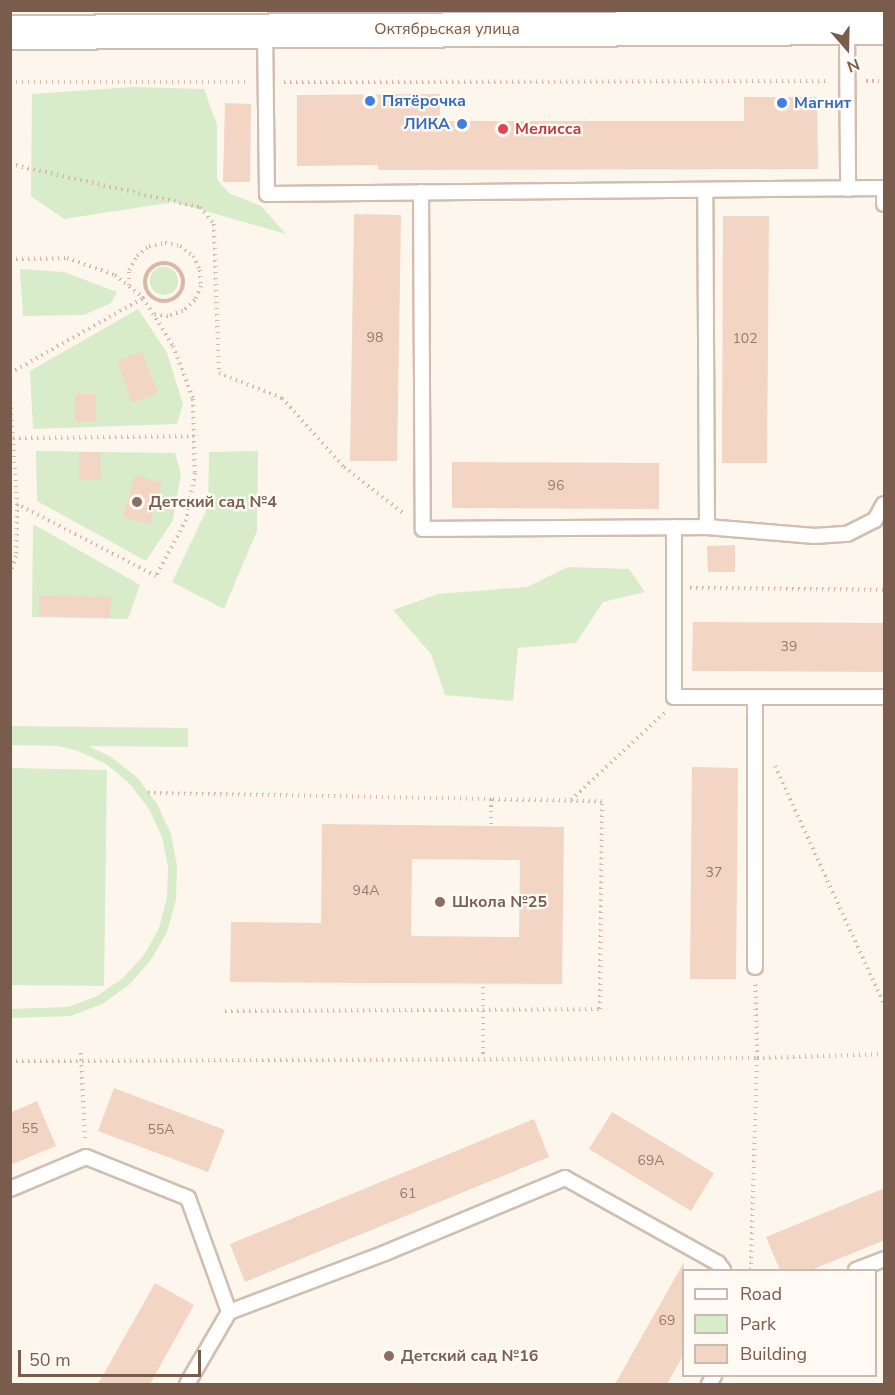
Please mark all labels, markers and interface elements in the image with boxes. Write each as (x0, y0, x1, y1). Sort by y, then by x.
north arrow (817, 18, 877, 78)
street label: Октябрьская улица (374, 19, 520, 39)
text: N (844, 53, 863, 77)
place label: Пятёрочка (382, 91, 466, 111)
place label: Магнит (794, 93, 851, 113)
marker: Пятёрочка (363, 94, 377, 108)
marker: Магнит (775, 96, 789, 110)
place label: ЛИКА (404, 114, 450, 134)
marker: ЛИКА (455, 117, 469, 131)
place label: Мелисса (515, 119, 582, 139)
marker: Мелисса (496, 122, 510, 136)
house number: 98 (367, 330, 383, 346)
house number: 102 (732, 331, 758, 347)
house number: 96 (548, 478, 564, 494)
place label: Детский сад №4 (149, 492, 277, 512)
marker: Детский сад №4 (130, 495, 144, 509)
house number: 39 (781, 639, 797, 655)
house number: 37 (706, 865, 722, 881)
house number: 94А (352, 883, 380, 899)
place label: Школа №25 (452, 892, 547, 912)
marker: Школа №25 (433, 895, 447, 909)
house number: 55 (22, 1121, 38, 1137)
house number: 55А (147, 1122, 175, 1138)
house number: 69А (637, 1153, 665, 1169)
house number: 61 (400, 1186, 416, 1202)
legend (682, 1269, 877, 1377)
text: Road (740, 1282, 782, 1306)
text: Park (740, 1312, 776, 1336)
house number: 69 (659, 1313, 675, 1329)
scale bar (21, 1338, 204, 1376)
text: Building (740, 1342, 807, 1366)
place label: Детский сад №16 (401, 1346, 538, 1366)
text: 50 m (29, 1348, 71, 1372)
marker: Детский сад №16 (382, 1349, 396, 1363)

